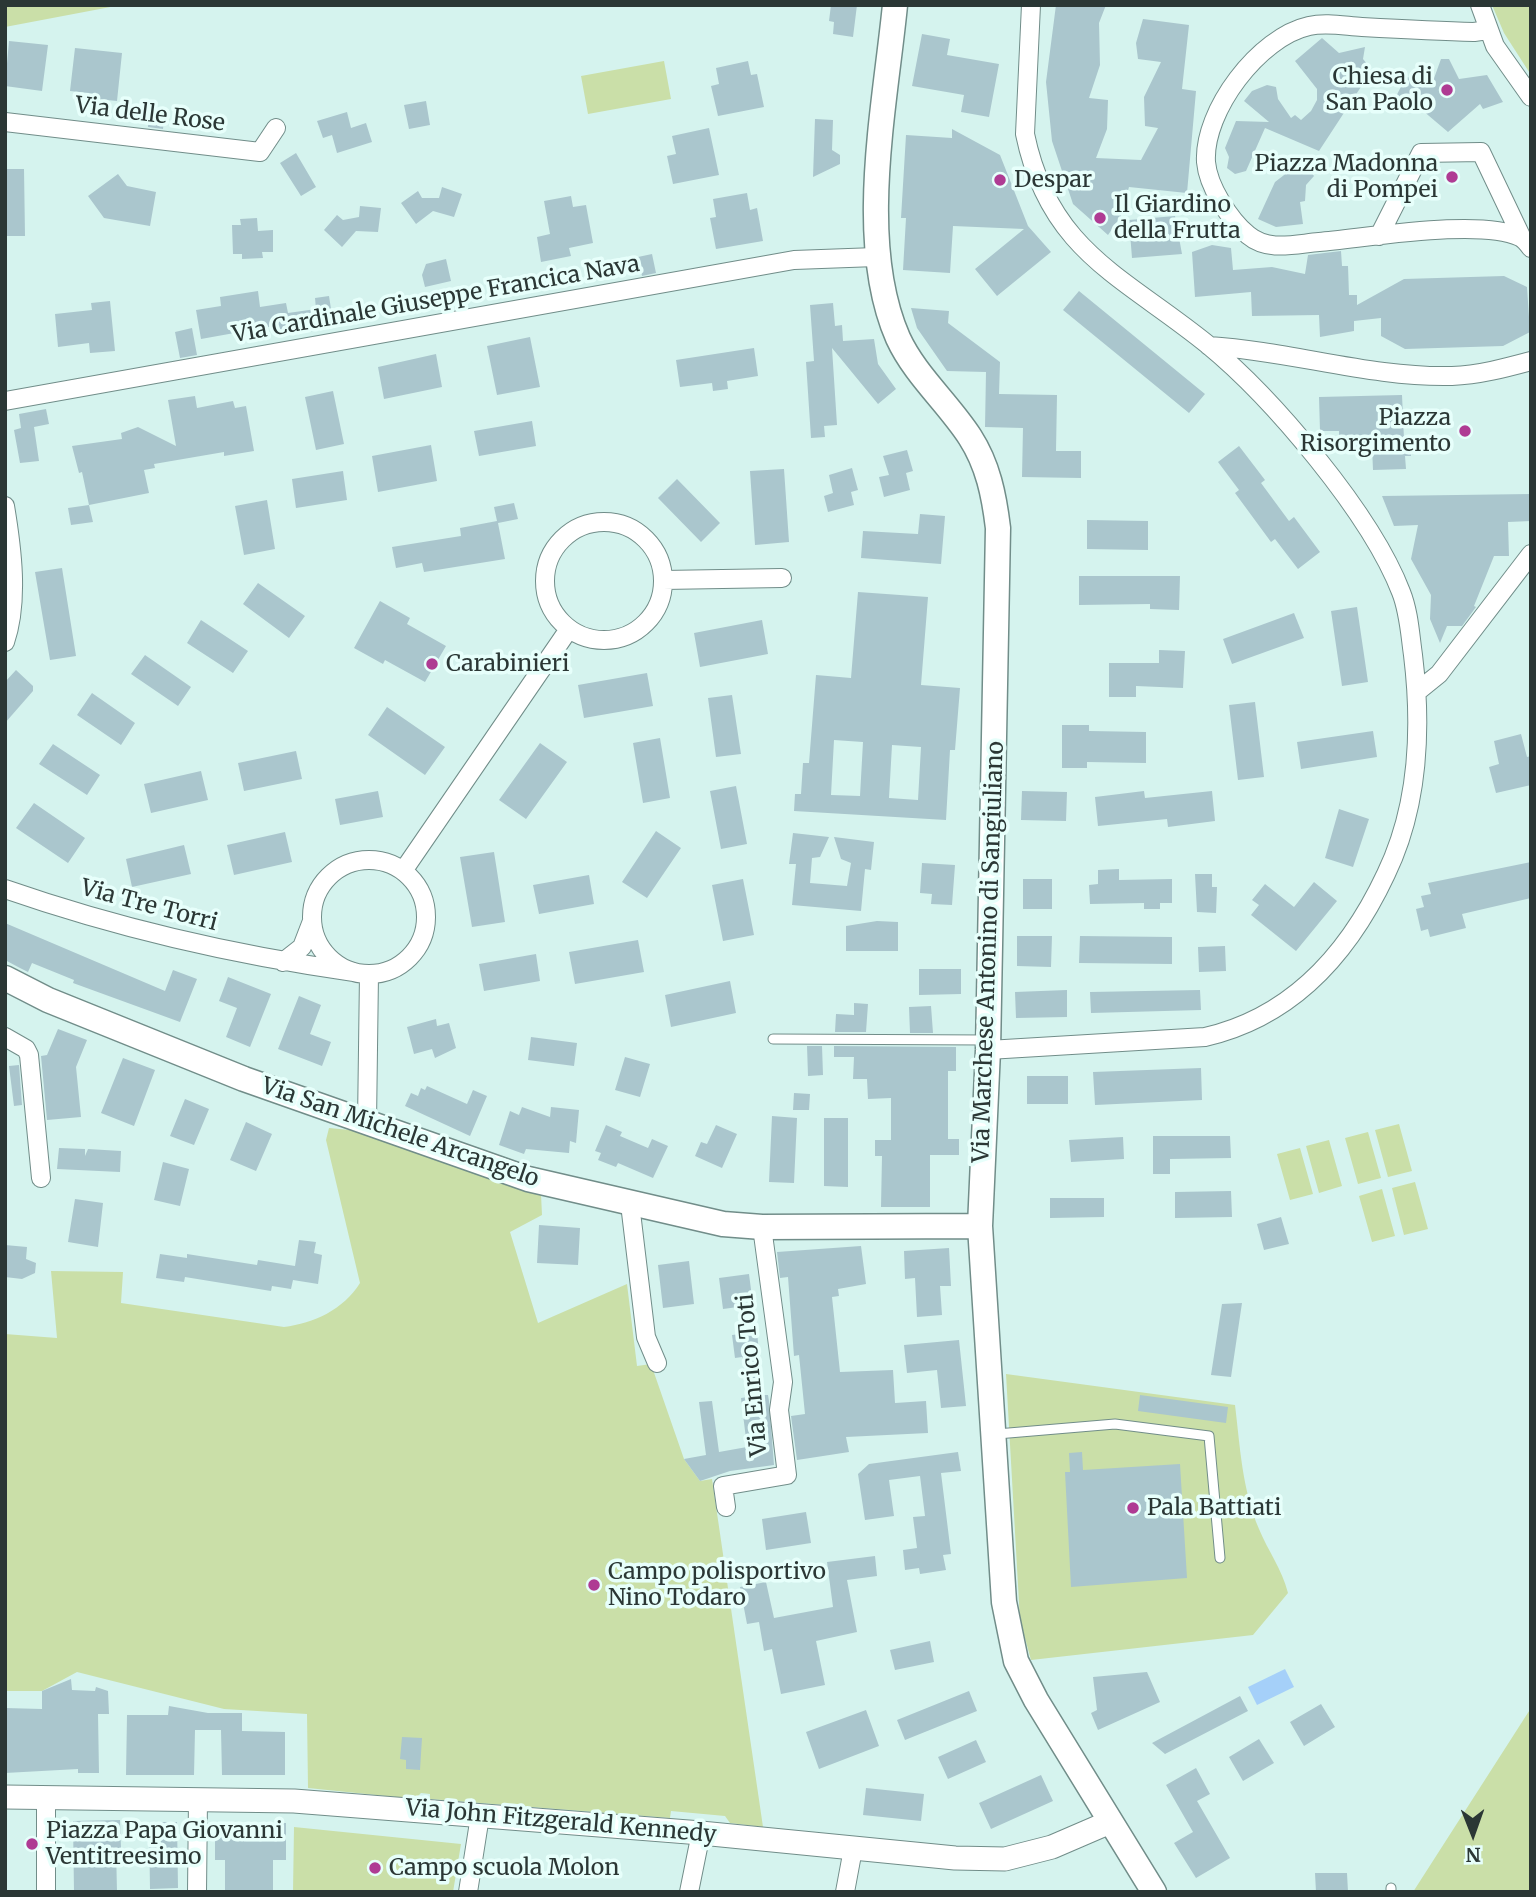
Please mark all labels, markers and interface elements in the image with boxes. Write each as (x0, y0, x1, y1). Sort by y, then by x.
place label: Chiesa di San Paolo (1325, 63, 1433, 117)
marker: Chiesa di San Paolo (1439, 82, 1455, 98)
street label: Via delle Rose (74, 92, 226, 138)
place label: Piazza Madonna di Pompei (1255, 150, 1438, 204)
place label: Despar (1014, 166, 1092, 194)
marker: Piazza Madonna di Pompei (1444, 169, 1460, 185)
marker: Despar (992, 172, 1008, 188)
place label: Il Giardino della Frutta (1114, 191, 1241, 245)
marker: Il Giardino della Frutta (1092, 210, 1108, 226)
street label: Via Cardinale Giuseppe Francica Nava (230, 251, 642, 349)
place label: Piazza Risorgimento (1300, 404, 1451, 458)
marker: Piazza Risorgimento (1457, 423, 1473, 439)
place label: Carabinieri (446, 650, 569, 678)
marker: Carabinieri (424, 656, 440, 672)
street label: Via Marchese Antonino di Sangiuliano (968, 741, 1010, 1163)
street label: Via Tre Torri (78, 875, 220, 937)
street label: Via San Michele Arcangelo (258, 1072, 542, 1194)
street label: Via Enrico Toti (732, 1292, 774, 1458)
place label: Pala Battiati (1147, 1494, 1281, 1522)
marker: Pala Battiati (1125, 1500, 1141, 1516)
place label: Campo polisportivo Nino Todaro (608, 1558, 826, 1612)
marker: Campo polisportivo Nino Todaro (586, 1577, 602, 1593)
street label: Via John Fitzgerald Kennedy (404, 1795, 718, 1849)
north arrow (1438, 1799, 1508, 1869)
place label: Piazza Papa Giovanni Ventitreesimo (46, 1817, 283, 1871)
marker: Piazza Papa Giovanni Ventitreesimo (24, 1836, 40, 1852)
text: N (1466, 1843, 1481, 1867)
place label: Campo scuola Molon (389, 1854, 619, 1882)
marker: Campo scuola Molon (367, 1860, 383, 1876)

